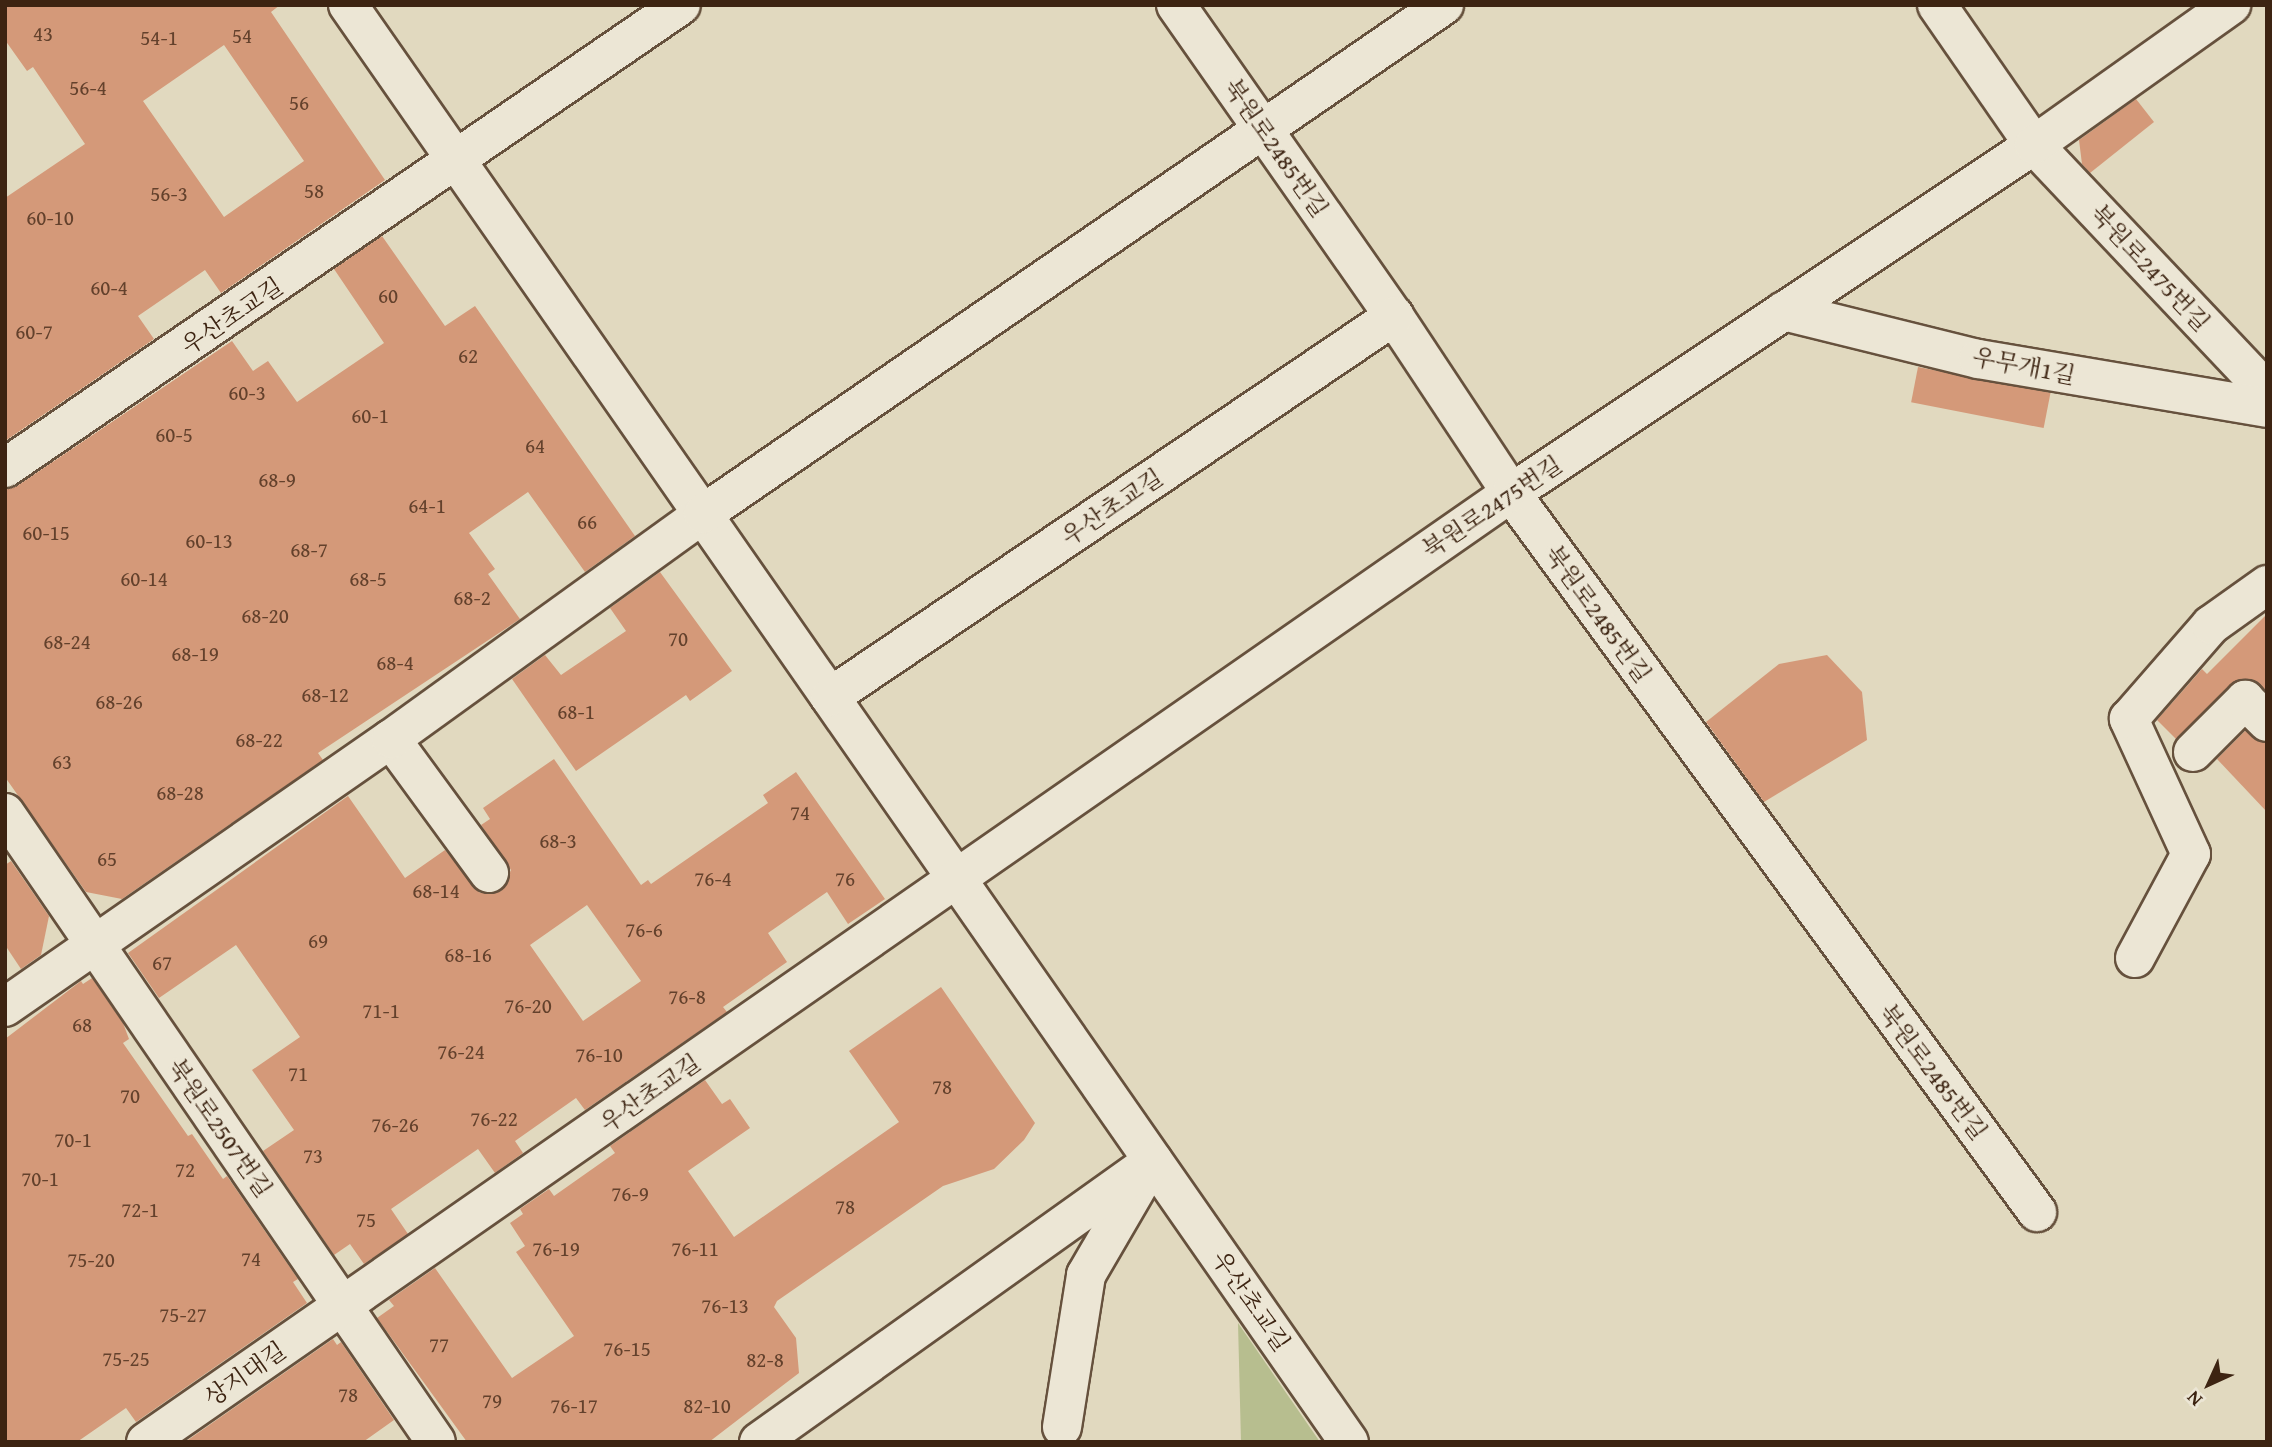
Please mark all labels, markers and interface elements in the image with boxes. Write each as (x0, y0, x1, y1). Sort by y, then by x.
house number: 43 (33, 21, 53, 47)
house number: 54 (232, 23, 252, 49)
house number: 54-1 (140, 25, 178, 51)
street label: 북원로2485번길 (1218, 73, 1334, 223)
house number: 56-4 (69, 75, 107, 101)
house number: 56 (289, 90, 309, 116)
house number: 58 (304, 178, 324, 204)
house number: 56-3 (150, 181, 188, 207)
street label: 북원로2475번길 (2084, 199, 2216, 337)
house number: 60-10 (26, 205, 74, 231)
street label: 우산초교길 (176, 272, 288, 360)
house number: 60-4 (90, 275, 128, 301)
house number: 60 (378, 283, 398, 309)
house number: 60-7 (15, 319, 53, 345)
street label: 우무개1길 (1970, 342, 2078, 390)
house number: 62 (458, 343, 478, 369)
house number: 60-3 (228, 380, 266, 406)
house number: 60-1 (351, 403, 389, 429)
house number: 60-5 (155, 422, 193, 448)
house number: 64 (525, 433, 545, 459)
street label: 북원로2475번길 (1417, 450, 1567, 564)
street label: 우산초교길 (1056, 463, 1168, 551)
house number: 68-9 (258, 467, 296, 493)
house number: 64-1 (408, 493, 446, 519)
house number: 66 (577, 509, 597, 535)
house number: 60-15 (22, 520, 70, 546)
house number: 60-13 (185, 528, 233, 554)
house number: 68-7 (290, 537, 328, 563)
street label: 북원로2485번길 (1539, 540, 1657, 688)
house number: 60-14 (120, 566, 168, 592)
house number: 68-5 (349, 566, 387, 592)
house number: 68-2 (453, 585, 491, 611)
house number: 68-20 (241, 603, 289, 629)
house number: 70 (668, 626, 688, 652)
house number: 68-24 (43, 629, 91, 655)
house number: 68-19 (171, 641, 219, 667)
house number: 68-4 (376, 650, 414, 676)
house number: 68-12 (301, 682, 349, 708)
house number: 68-26 (95, 689, 143, 715)
house number: 68-1 (557, 699, 595, 725)
house number: 68-22 (235, 727, 283, 753)
house number: 63 (52, 749, 72, 775)
house number: 68-28 (156, 780, 204, 806)
house number: 74 (790, 800, 810, 826)
house number: 68-3 (539, 828, 577, 854)
house number: 65 (97, 846, 117, 872)
house number: 76-4 (694, 866, 732, 892)
house number: 76 (835, 866, 855, 892)
house number: 68-14 (412, 878, 460, 904)
house number: 76-6 (625, 917, 663, 943)
house number: 69 (308, 928, 328, 954)
house number: 68-16 (444, 942, 492, 968)
house number: 67 (152, 950, 172, 976)
house number: 76-8 (668, 984, 706, 1010)
house number: 76-20 (504, 993, 552, 1019)
house number: 71-1 (362, 998, 400, 1024)
street label: 북원로2485번길 (1873, 999, 1993, 1145)
house number: 68 (72, 1012, 92, 1038)
house number: 76-24 (437, 1039, 485, 1065)
house number: 76-10 (575, 1042, 623, 1068)
street label: 우산초교길 (594, 1048, 706, 1138)
street label: 북원로2507번길 (162, 1053, 278, 1203)
house number: 71 (288, 1061, 308, 1087)
house number: 78 (932, 1074, 952, 1100)
house number: 70 (120, 1083, 140, 1109)
house number: 76-22 (470, 1106, 518, 1132)
house number: 76-26 (371, 1112, 419, 1138)
house number: 70-1 (54, 1127, 92, 1153)
house number: 73 (303, 1143, 323, 1169)
house number: 72 (175, 1157, 195, 1183)
house number: 70-1 (21, 1166, 59, 1192)
house number: 76-9 (611, 1181, 649, 1207)
house number: 78 (835, 1194, 855, 1220)
house number: 72-1 (121, 1197, 159, 1223)
house number: 75 (356, 1207, 376, 1233)
house number: 76-19 (532, 1236, 580, 1262)
house number: 76-11 (671, 1236, 719, 1262)
street label: 우산초교길 (1206, 1245, 1296, 1357)
house number: 74 (241, 1246, 261, 1272)
house number: 75-20 (67, 1247, 115, 1273)
house number: 76-13 (701, 1293, 749, 1319)
house number: 75-27 (159, 1302, 207, 1328)
house number: 77 (429, 1332, 449, 1358)
street label: 상지대길 (199, 1336, 291, 1412)
house number: 76-15 (603, 1336, 651, 1362)
house number: 75-25 (102, 1346, 150, 1372)
house number: 82-8 (746, 1347, 784, 1373)
north arrow (2174, 1349, 2244, 1419)
house number: 78 (338, 1382, 358, 1408)
text: N (2180, 1384, 2209, 1413)
house number: 79 (482, 1388, 502, 1414)
house number: 76-17 (550, 1393, 598, 1419)
house number: 82-10 (683, 1393, 731, 1419)

